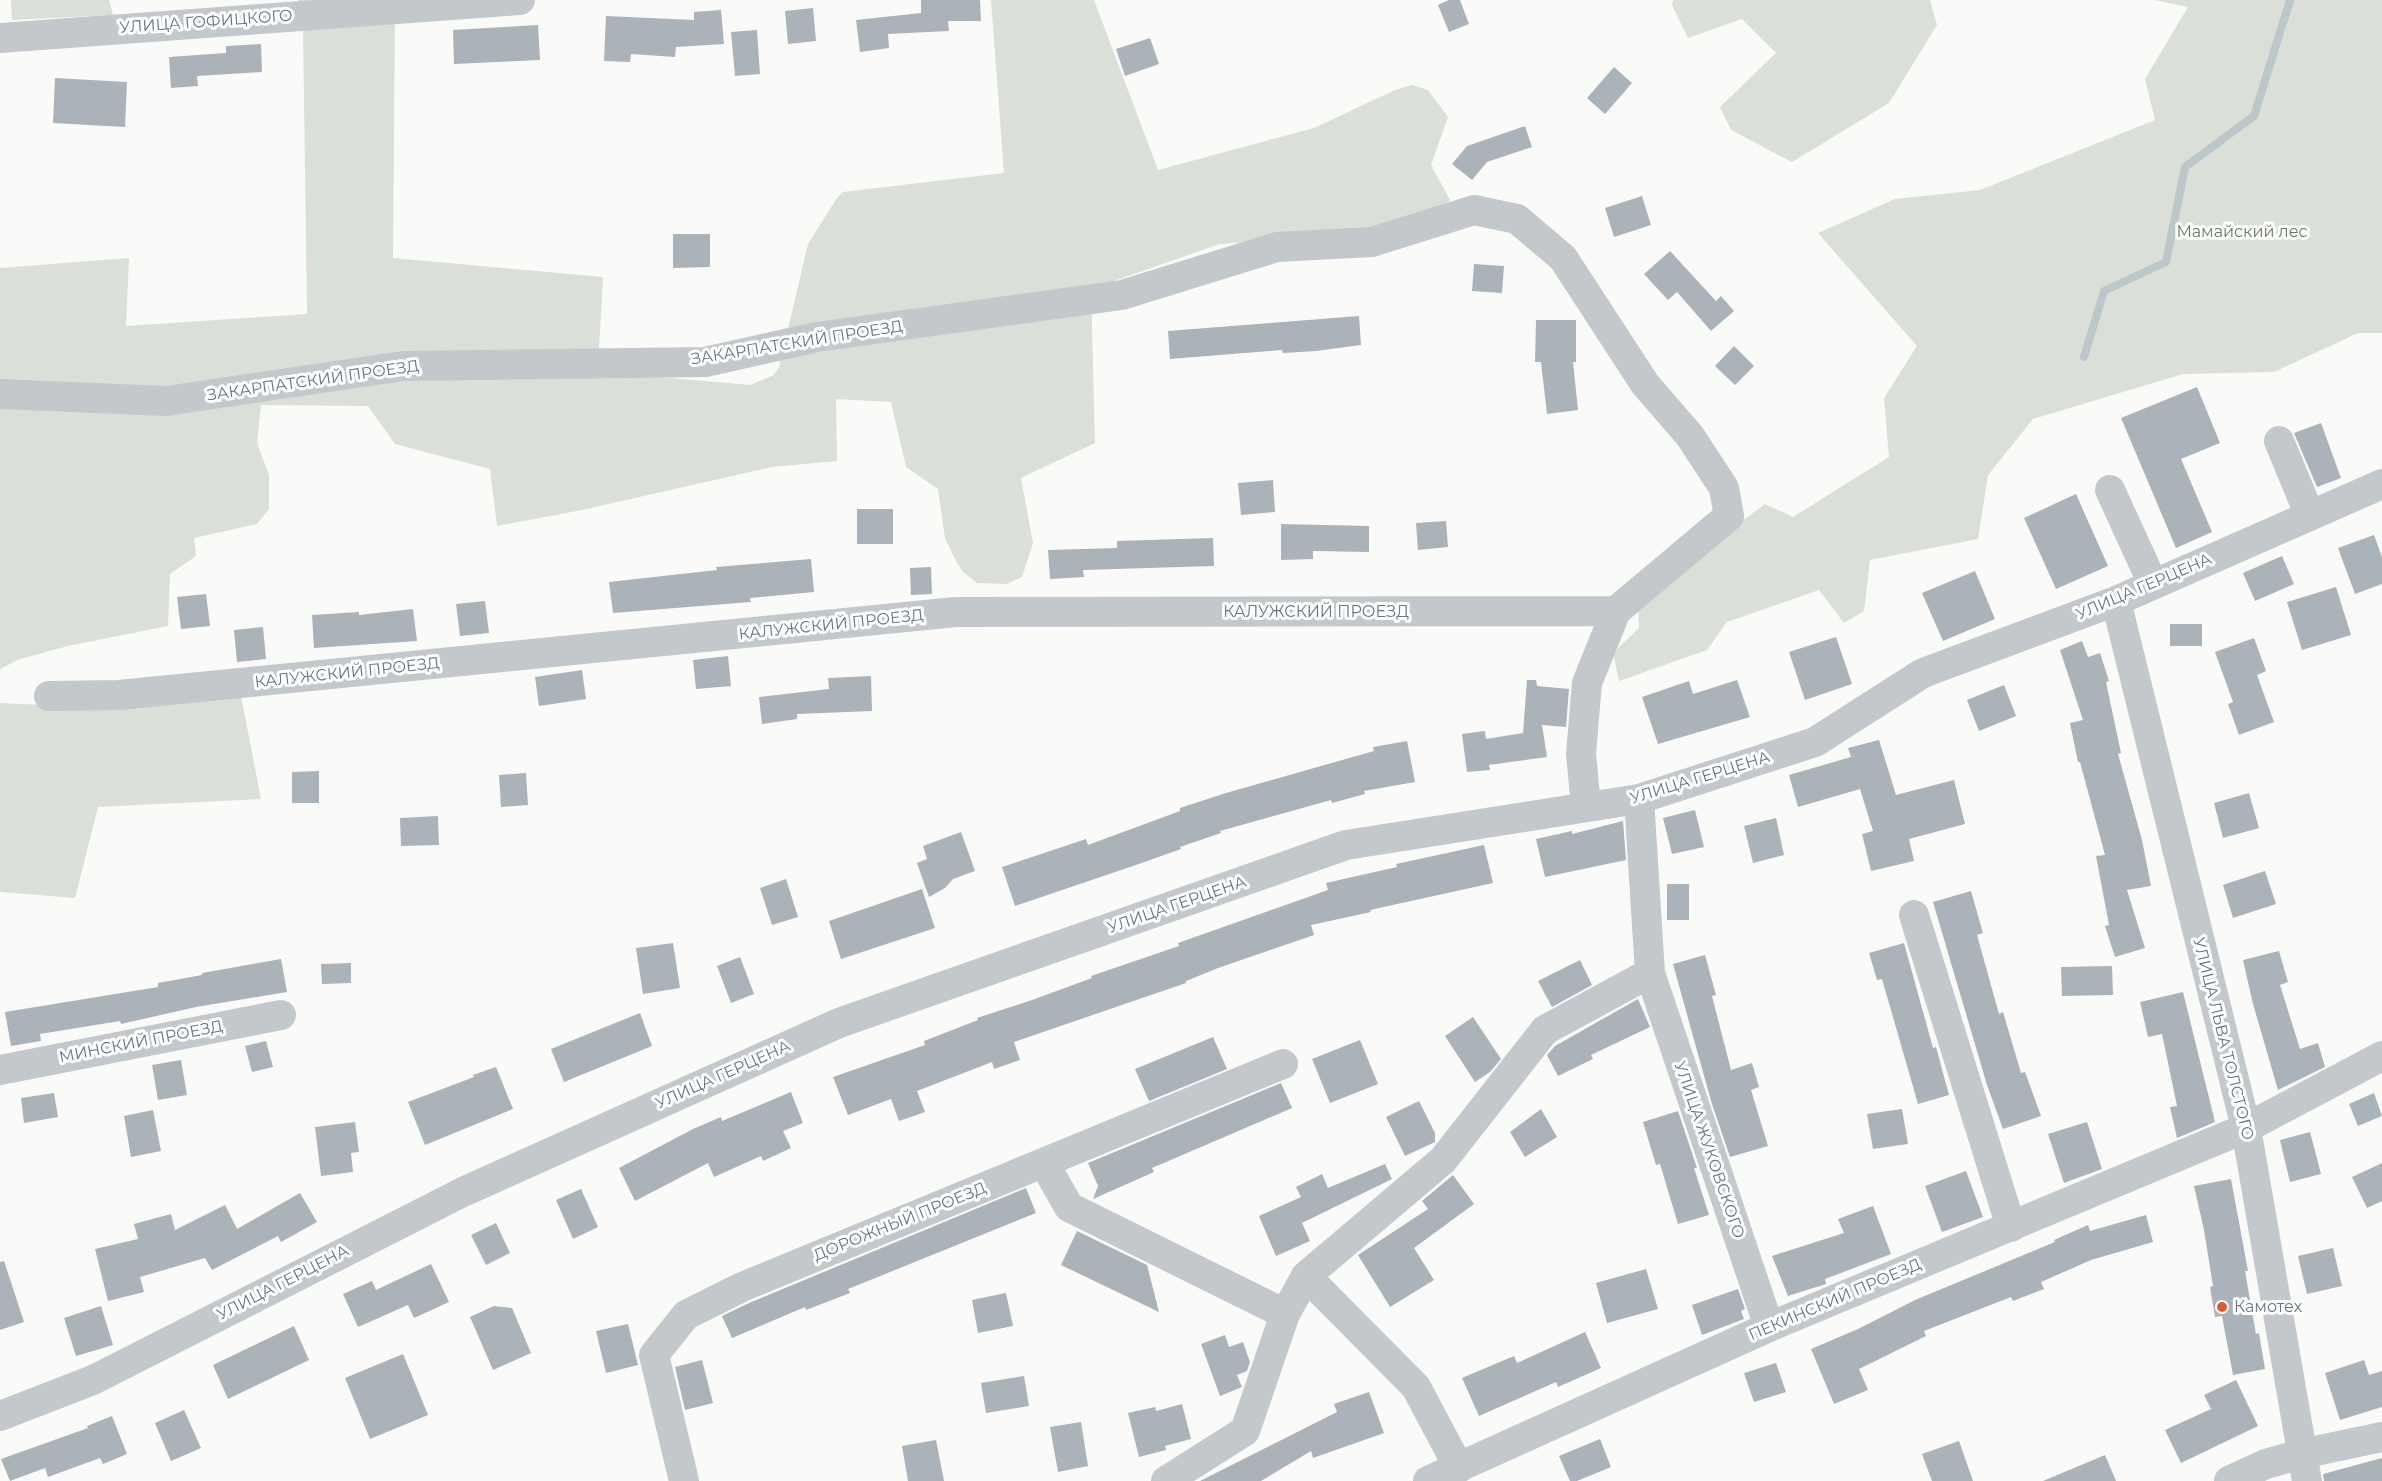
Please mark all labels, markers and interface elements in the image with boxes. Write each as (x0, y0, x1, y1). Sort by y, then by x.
street label: УЛИЦА ГОФИЦКОГО (119, 6, 293, 38)
park label: Мамайский лес (2176, 222, 2308, 242)
street label: ЗАКАРПАТСКИЙ ПРОЕЗД (690, 317, 904, 369)
street label: ЗАКАРПАТСКИЙ ПРОЕЗД (206, 357, 420, 405)
street label: УЛИЦА ГЕРЦЕНА (2073, 550, 2215, 624)
street label: КАЛУЖСКИЙ ПРОЕЗД (1223, 602, 1409, 622)
street label: КАЛУЖСКИЙ ПРОЕЗД (738, 606, 924, 644)
street label: КАЛУЖСКИЙ ПРОЕЗД (254, 654, 440, 692)
street label: УЛИЦА ГЕРЦЕНА (1628, 748, 1772, 808)
street label: УЛИЦА ГЕРЦЕНА (1105, 872, 1249, 938)
street label: УЛИЦА ЛЬВА ТОЛСТОГО (2189, 936, 2257, 1142)
street label: МИНСКИЙ ПРОЕЗД (58, 1017, 224, 1067)
street label: УЛИЦА ГЕРЦЕНА (653, 1037, 793, 1113)
street label: УЛИЦА ЖУКОВСКОГО (1670, 1059, 1748, 1241)
street label: ДОРОЖНЫЙ ПРОЕЗД (811, 1179, 989, 1265)
street label: УЛИЦА ГЕРЦЕНА (214, 1241, 352, 1325)
street label: ПЕКИНСКИЙ ПРОЕЗД (1746, 1255, 1924, 1345)
place label: Камотех (2234, 1297, 2302, 1317)
marker: Камотех (2215, 1300, 2229, 1314)

